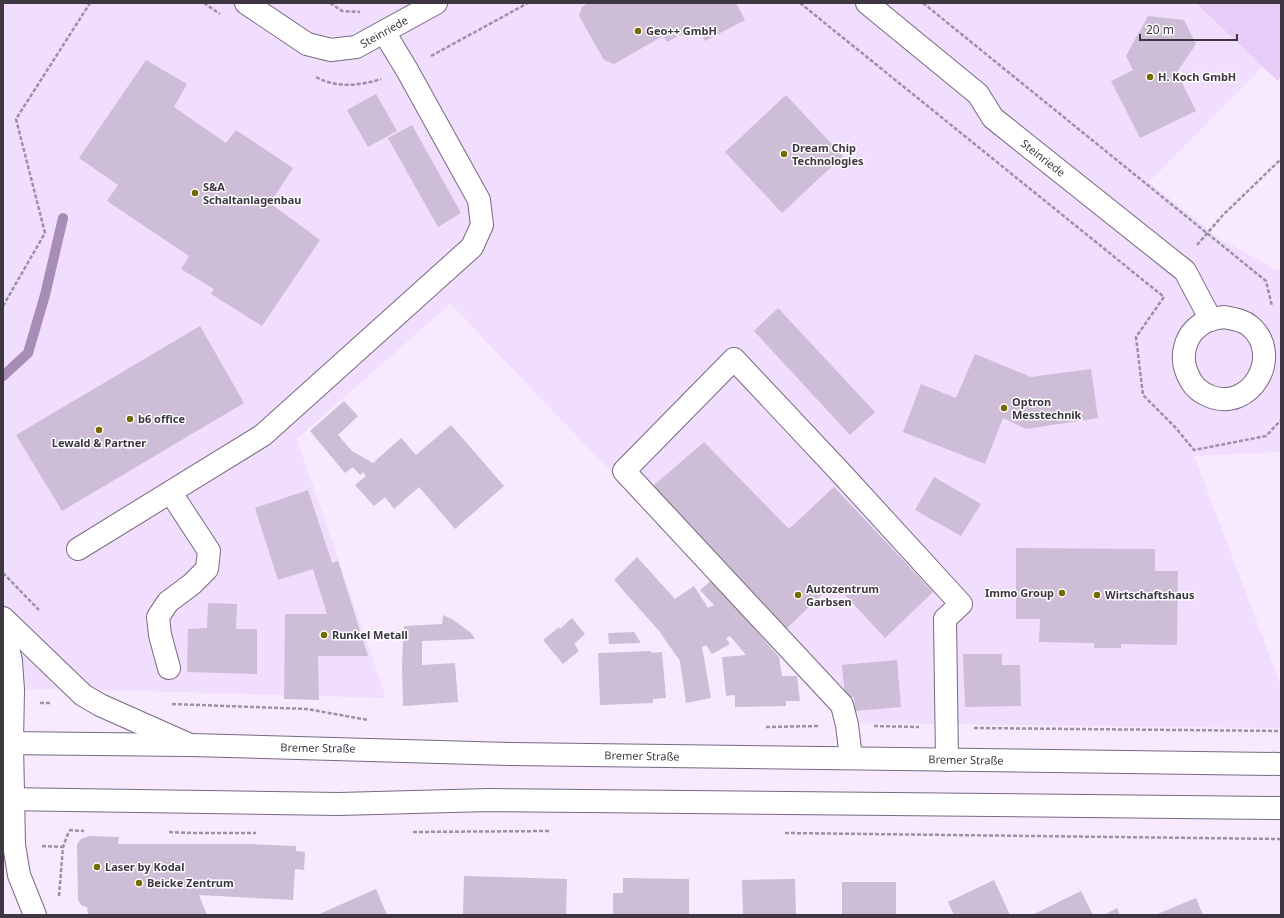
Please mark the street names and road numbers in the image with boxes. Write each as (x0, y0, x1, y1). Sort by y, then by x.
street label: Steinriede (357, 12, 410, 51)
street label: Steinriede (1018, 136, 1069, 180)
street label: Bremer Straße (280, 739, 356, 756)
street label: Bremer Straße (604, 747, 680, 764)
street label: Bremer Straße (928, 751, 1004, 768)

